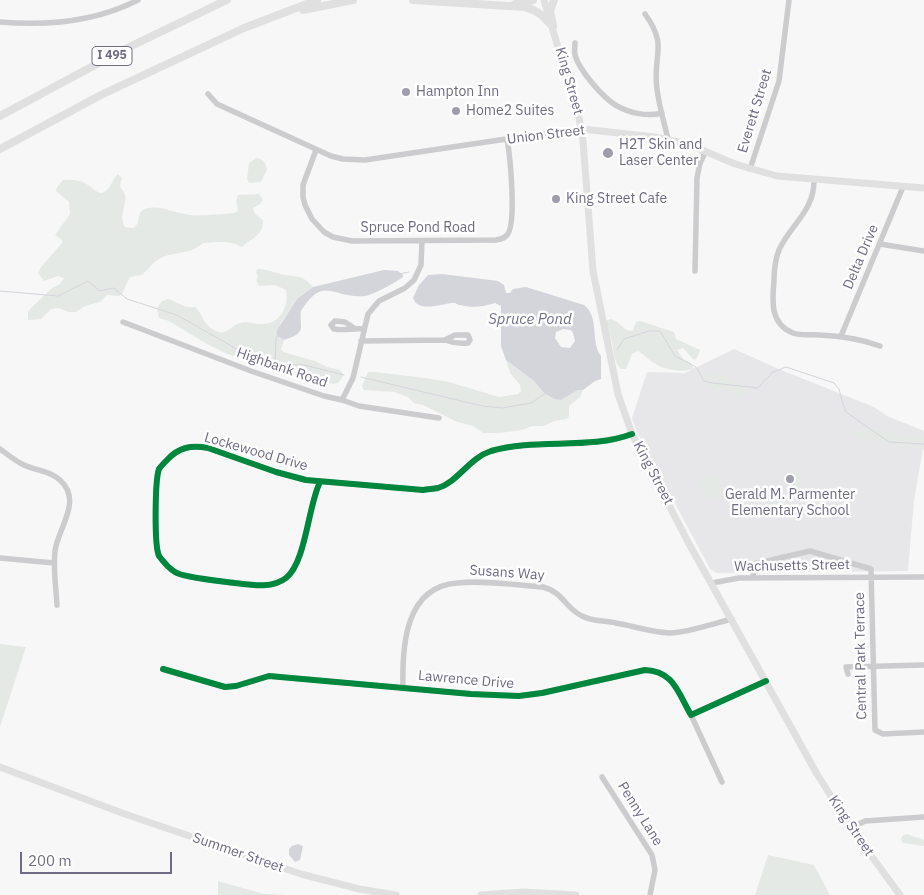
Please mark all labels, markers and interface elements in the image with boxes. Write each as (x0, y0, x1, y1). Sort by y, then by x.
street label: King Street (551, 45, 587, 117)
road number: I 495 (92, 46, 132, 66)
street label: Everett Street (734, 67, 776, 155)
place label: Hampton Inn (416, 84, 499, 100)
marker: Hampton Inn (400, 86, 412, 98)
place label: Home2 Suites (466, 103, 554, 119)
marker: Home2 Suites (450, 105, 462, 117)
street label: Union Street (506, 122, 586, 148)
place label: H2T Skin and Laser Center (619, 137, 702, 170)
marker: H2T Skin and Laser Center (601, 146, 615, 160)
place label: King Street Cafe (566, 191, 667, 207)
marker: King Street Cafe (550, 193, 562, 205)
street label: Spruce Pond Road (361, 220, 475, 236)
street label: Delta Drive (840, 222, 882, 292)
water label: Spruce Pond (488, 311, 572, 329)
street label: Highbank Road (234, 345, 330, 391)
street label: Lockewood Drive (202, 429, 310, 475)
street label: King Street (629, 438, 677, 508)
marker: Gerald M. Parmenter Elementary School (784, 473, 796, 485)
place label: Gerald M. Parmenter Elementary School (725, 487, 855, 520)
street label: Wachusetts Street (734, 557, 850, 575)
street label: Susans Way (469, 562, 545, 584)
street label: Central Park Terrace (851, 592, 871, 720)
street label: Lawrence Drive (417, 667, 515, 693)
street label: Penny Lane (614, 779, 666, 849)
street label: King Street (825, 793, 877, 859)
street label: Summer Street (190, 830, 286, 876)
scale bar (22, 842, 175, 874)
text: 200 m (28, 851, 72, 870)

